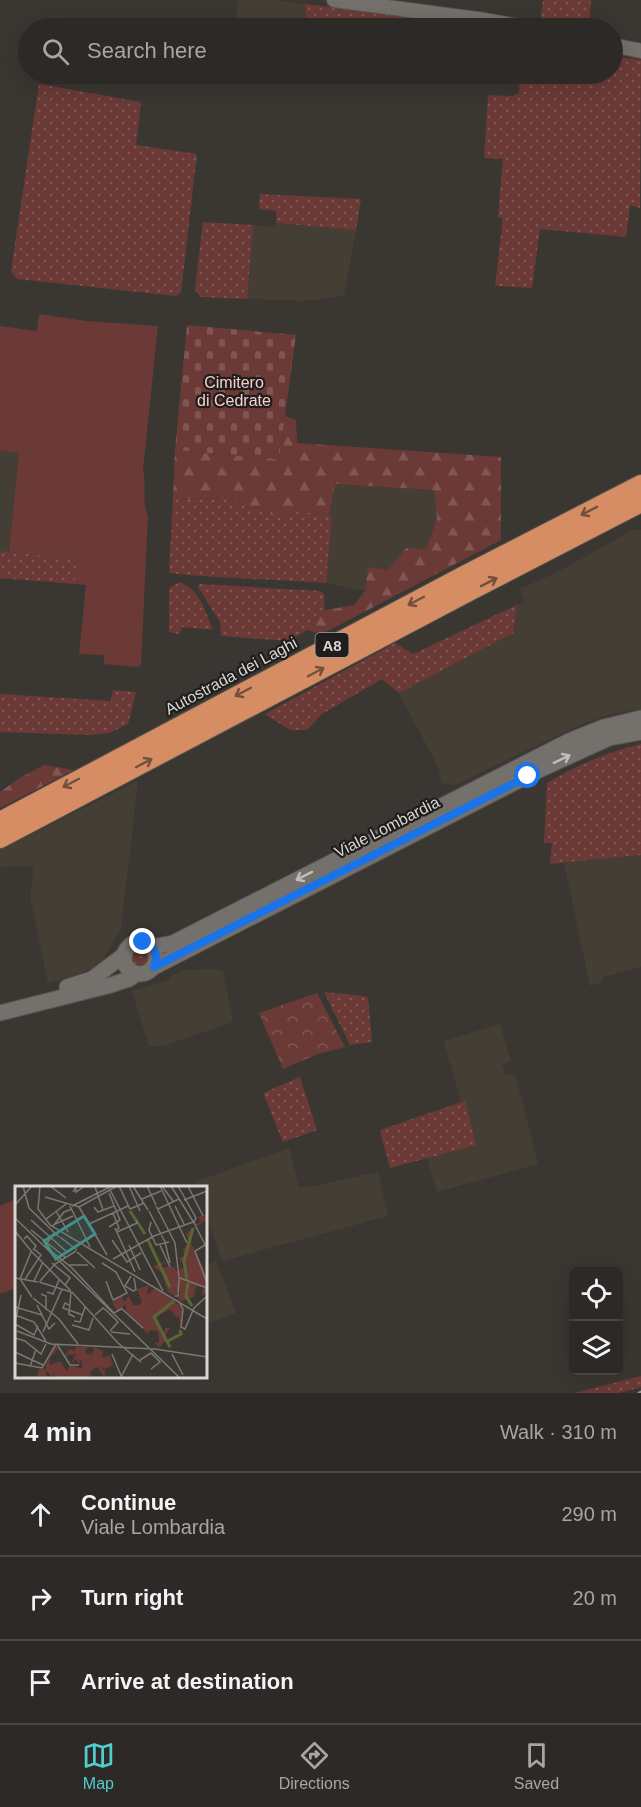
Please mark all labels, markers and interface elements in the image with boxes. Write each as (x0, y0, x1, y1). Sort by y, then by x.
search box (18, 18, 623, 84)
icon: search (39, 35, 72, 68)
text: Search here (87, 38, 207, 63)
park label: Cimitero di Cedrate (197, 374, 271, 409)
one-way arrow (581, 505, 598, 517)
one-way arrow (479, 575, 497, 587)
one-way arrow (407, 596, 425, 607)
road number: A8 (316, 633, 348, 657)
street label: Autostrada dei Laghi (162, 634, 300, 718)
one-way arrow (307, 666, 324, 678)
one-way arrow (235, 687, 253, 698)
one-way arrow (553, 753, 571, 765)
one-way arrow (134, 757, 152, 769)
route start (514, 762, 540, 788)
one-way arrow (63, 777, 80, 789)
street label: Viale Lombardia (332, 793, 442, 861)
one-way arrow (295, 871, 313, 882)
route end (129, 928, 155, 954)
inset map (15, 1186, 207, 1378)
map controls (569, 1267, 623, 1375)
button: locate (569, 1267, 623, 1321)
button: layers (569, 1321, 623, 1375)
text: 4 min (24, 1417, 92, 1447)
text: Walk · 310 m (500, 1421, 617, 1443)
text: Continue (81, 1490, 176, 1515)
icon: ahead (24, 1498, 57, 1531)
text: 290 m (561, 1503, 617, 1525)
text: Viale Lombardia (81, 1516, 225, 1538)
icon: right (24, 1582, 57, 1615)
text: Turn right (81, 1585, 183, 1610)
text: 20 m (573, 1587, 617, 1609)
icon: arrive (24, 1666, 57, 1699)
text: Arrive at destination (81, 1669, 294, 1694)
tab: Map (82, 1739, 115, 1793)
tab: Directions (279, 1739, 350, 1793)
tab: Saved (514, 1739, 559, 1793)

